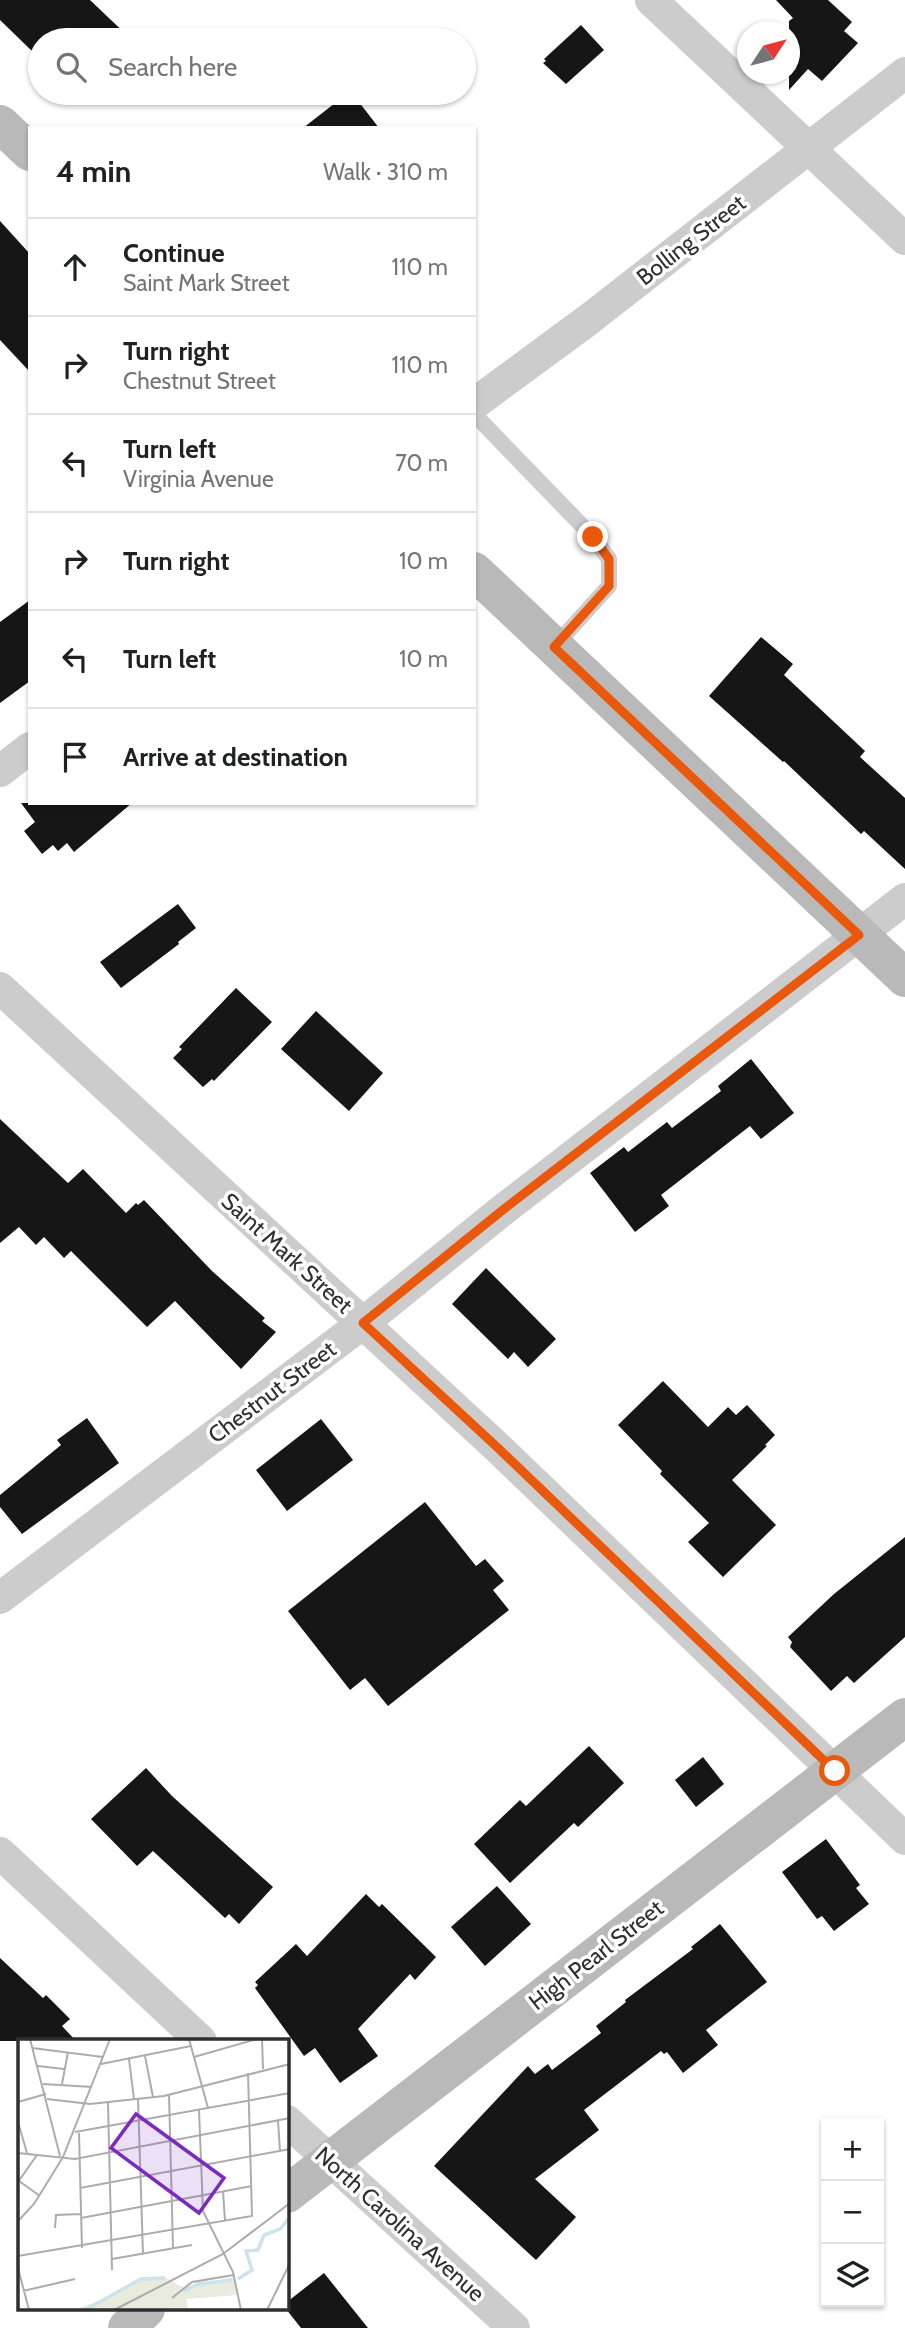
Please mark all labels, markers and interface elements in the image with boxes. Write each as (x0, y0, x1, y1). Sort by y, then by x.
north arrow (737, 21, 800, 84)
search box (28, 28, 476, 105)
icon: search (52, 48, 90, 86)
text: Search here (108, 51, 237, 83)
text: 4 min (56, 153, 131, 190)
text: Walk · 310 m (323, 158, 448, 186)
street label: Bolling Street (631, 189, 751, 291)
text: Continue (123, 237, 225, 269)
icon: ahead (56, 248, 94, 286)
text: 110 m (392, 253, 448, 281)
text: Saint Mark Street (123, 269, 289, 297)
text: Turn right (123, 335, 229, 367)
icon: right (56, 346, 94, 384)
text: 110 m (392, 351, 448, 379)
text: Chestnut Street (123, 367, 276, 395)
text: Turn left (123, 433, 216, 465)
icon: left (56, 444, 94, 482)
text: 70 m (395, 449, 448, 477)
text: Virginia Avenue (123, 465, 274, 493)
route end (577, 521, 608, 552)
icon: right (56, 542, 94, 580)
text: Turn right (123, 545, 229, 577)
text: 10 m (399, 547, 448, 575)
icon: left (56, 640, 94, 678)
text: Turn left (123, 643, 216, 675)
text: 10 m (399, 645, 448, 673)
icon: arrive (56, 738, 94, 776)
text: Arrive at destination (123, 741, 348, 773)
street label: Saint Mark Street (216, 1187, 358, 1319)
street label: Chestnut Street (203, 1335, 342, 1449)
route start (819, 1755, 850, 1786)
street label: High Pearl Street (523, 1894, 669, 2016)
inset map (18, 2039, 289, 2310)
map controls (821, 2118, 884, 2307)
button: + (821, 2118, 884, 2181)
street label: North Carolina Avenue (310, 2141, 491, 2308)
button: − (821, 2181, 884, 2244)
button: layers (821, 2244, 884, 2307)

